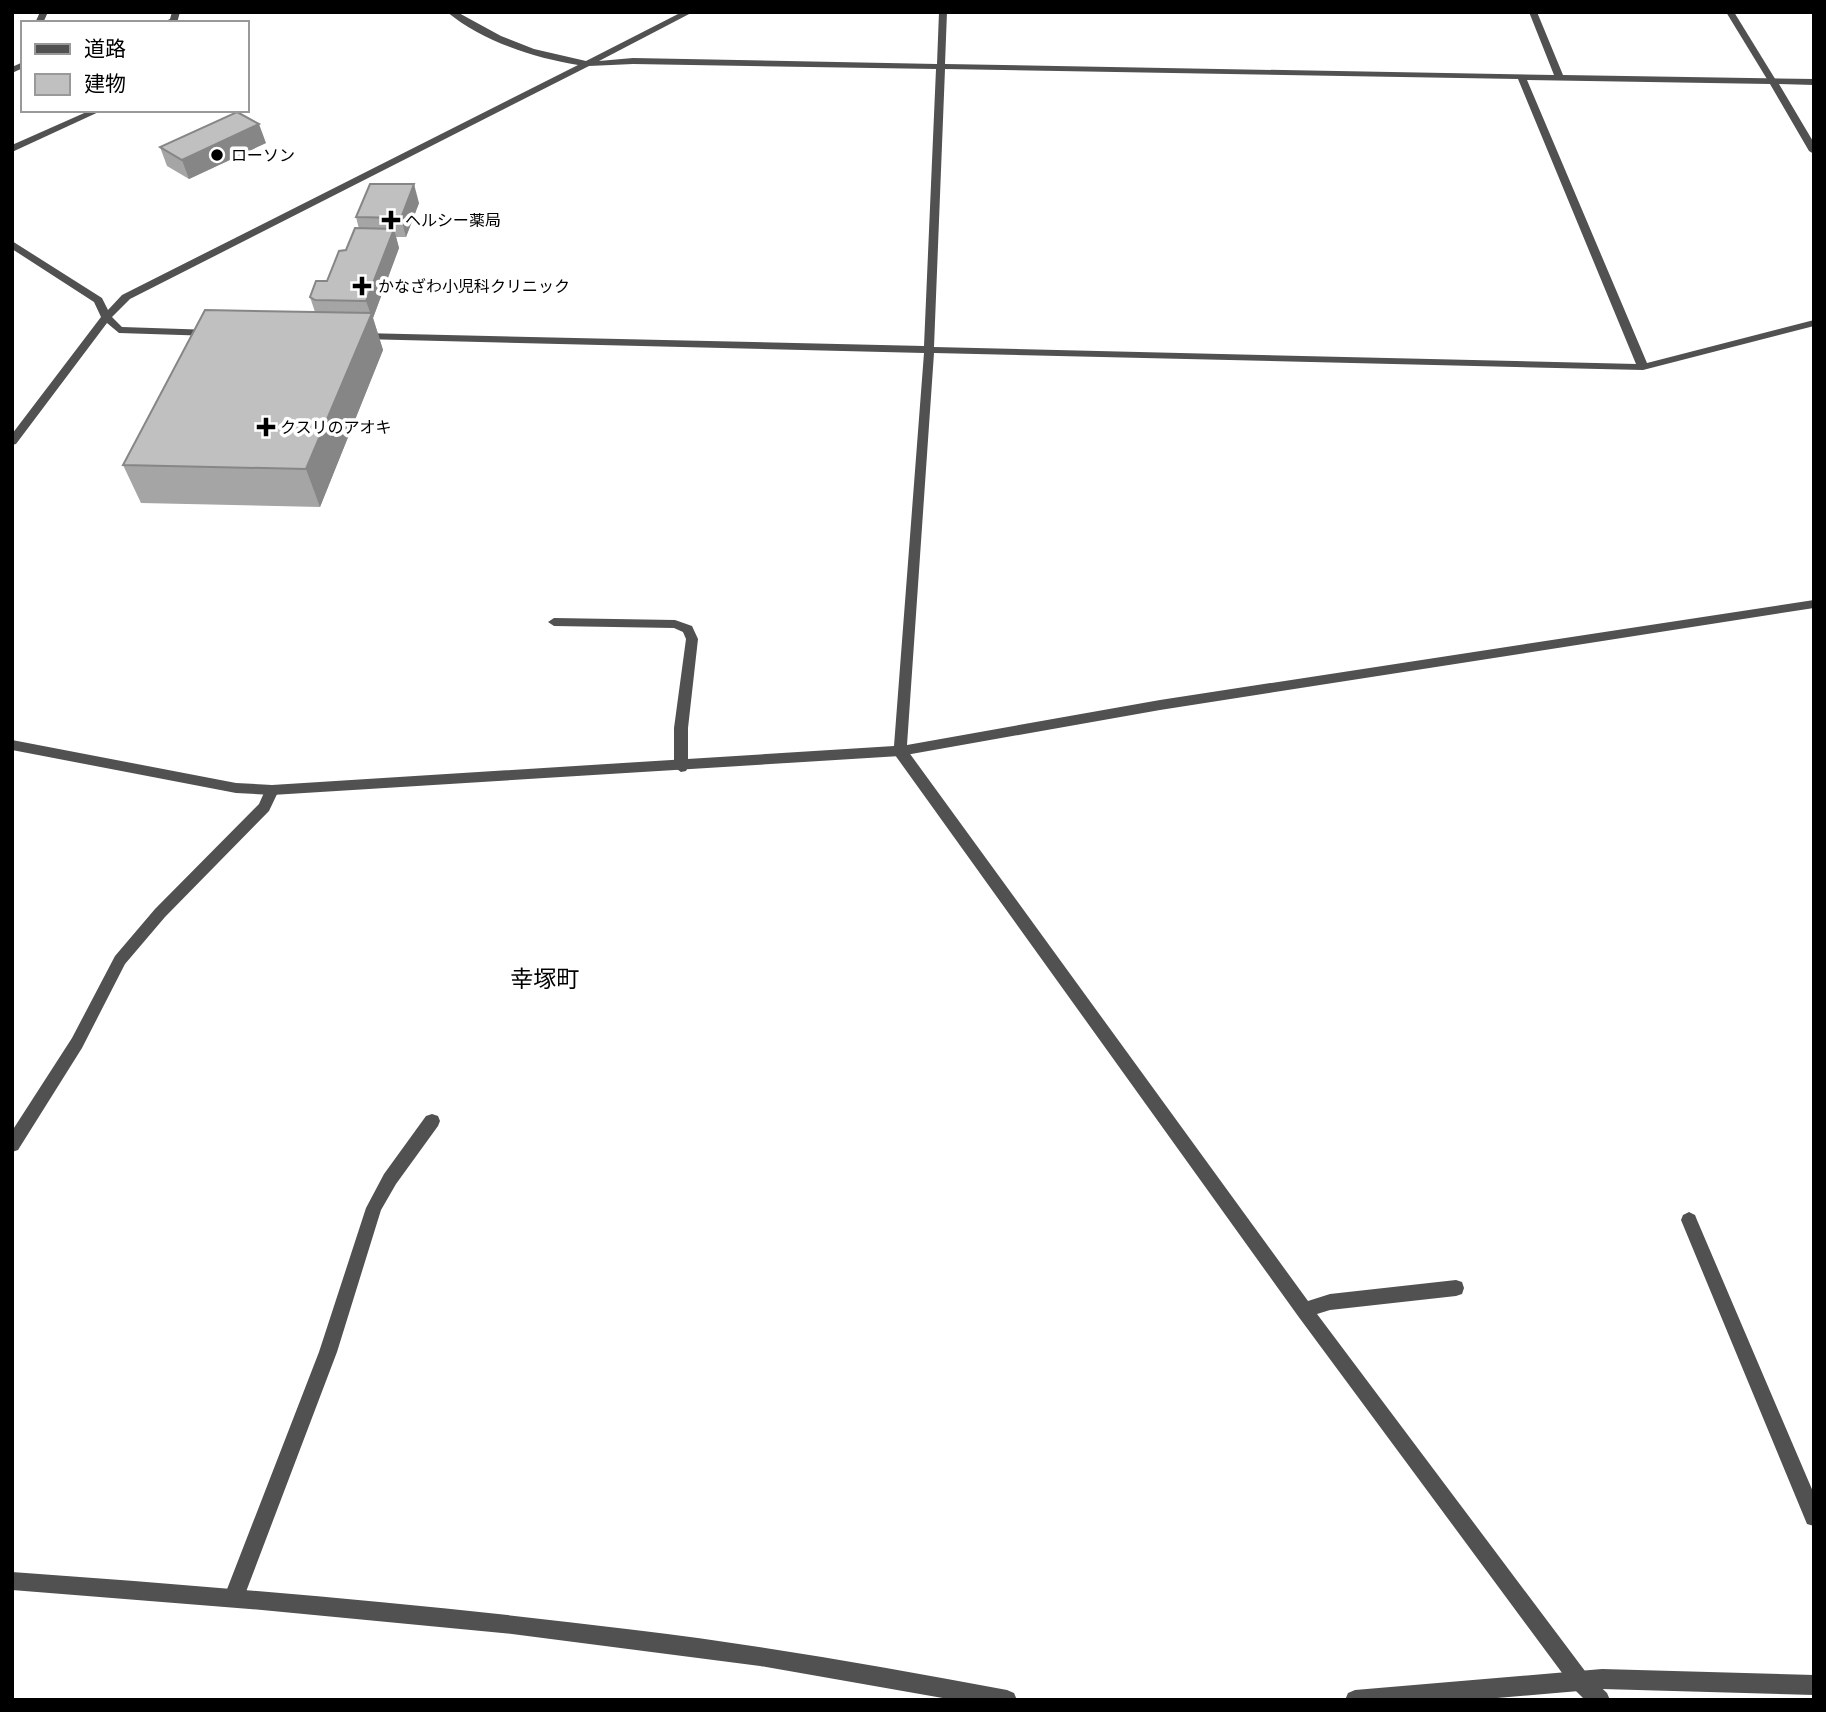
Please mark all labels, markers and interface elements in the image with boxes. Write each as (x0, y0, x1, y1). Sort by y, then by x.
legend (21, 21, 248, 112)
text: 道路 (84, 35, 126, 62)
text: 建物 (84, 70, 126, 97)
place label: ローソン (231, 145, 295, 165)
marker: ローソン (209, 147, 225, 163)
place label: ヘルシー薬局 (405, 210, 501, 230)
marker: ヘルシー薬局 (383, 212, 399, 228)
marker: かなざわ小児科クリニック (352, 276, 372, 296)
place label: かなざわ小児科クリニック (378, 276, 570, 296)
place label: クスリのアオキ (280, 417, 392, 437)
marker: クスリのアオキ (258, 419, 274, 435)
district label: 幸塚町 (511, 964, 580, 993)

